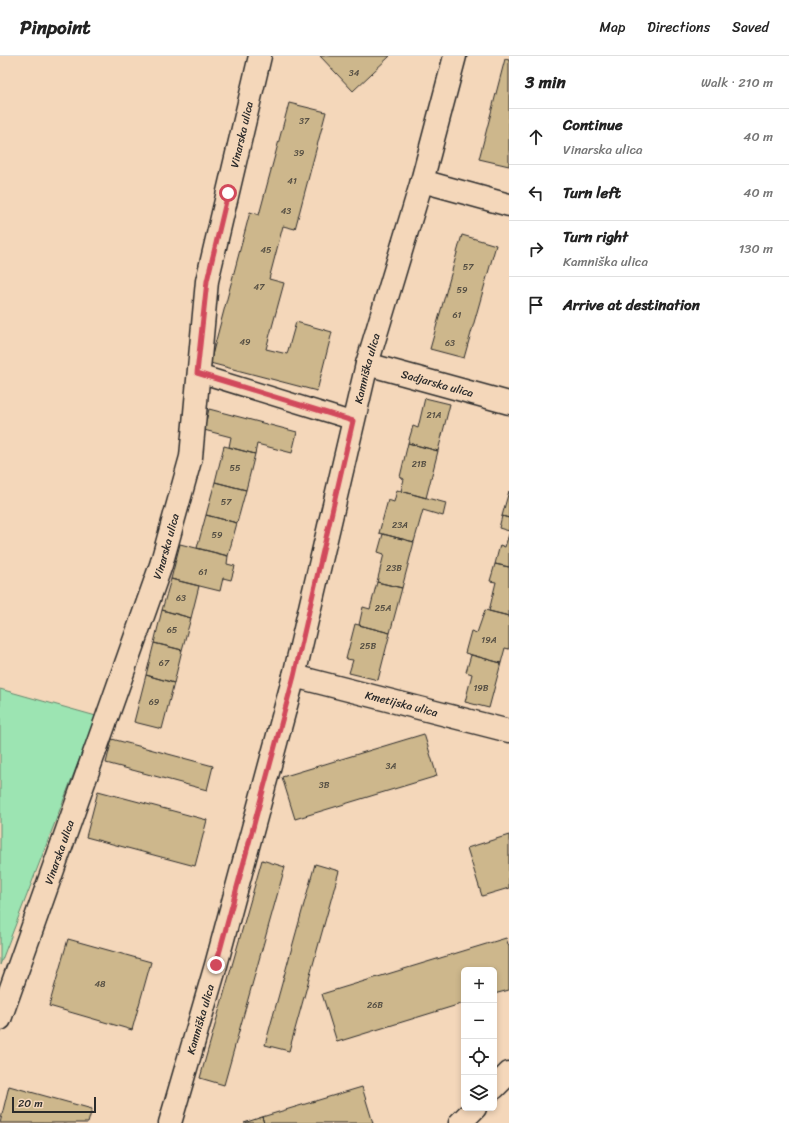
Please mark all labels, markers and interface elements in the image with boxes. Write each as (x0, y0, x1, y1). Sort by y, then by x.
text: Pinpoint (20, 11, 91, 44)
text: Map (599, 15, 625, 40)
text: Directions (647, 15, 710, 40)
text: Saved (732, 15, 769, 40)
house number: 34 (349, 65, 360, 81)
text: 3 min (525, 67, 566, 97)
text: Walk · 210 m (701, 71, 773, 94)
street label: Vinarska ulica (225, 99, 259, 170)
text: Continue (563, 112, 623, 138)
house number: 37 (299, 113, 310, 129)
text: 40 m (743, 125, 773, 148)
icon: ahead (525, 126, 547, 148)
text: Vinarska ulica (563, 138, 643, 161)
house number: 39 (294, 145, 305, 161)
house number: 41 (287, 173, 297, 189)
text: Turn left (563, 180, 621, 206)
text: 40 m (743, 181, 773, 204)
icon: left (525, 182, 547, 204)
route start (219, 184, 237, 202)
house number: 43 (281, 203, 291, 219)
text: Turn right (563, 224, 628, 250)
text: 130 m (739, 237, 773, 260)
icon: right (525, 238, 547, 260)
house number: 45 (260, 242, 272, 258)
text: Kamniška ulica (563, 250, 648, 273)
house number: 57 (463, 259, 474, 275)
house number: 47 (254, 279, 265, 295)
house number: 59 (456, 282, 468, 298)
text: Arrive at destination (563, 292, 700, 318)
icon: arrive (525, 294, 547, 316)
house number: 61 (453, 307, 462, 323)
street label: Kamniška ulica (349, 330, 385, 405)
house number: 49 (239, 334, 251, 350)
house number: 63 (445, 335, 455, 351)
street label: Sadjarska ulica (399, 364, 476, 402)
house number: 21A (427, 407, 442, 423)
house number: 21B (412, 456, 427, 472)
house number: 55 (230, 460, 241, 476)
house number: 57 (221, 494, 232, 510)
street label: Vinarska ulica (147, 511, 184, 582)
house number: 23A (392, 517, 408, 533)
house number: 59 (211, 527, 223, 543)
house number: 23B (386, 560, 402, 576)
house number: 61 (199, 564, 208, 580)
house number: 63 (176, 590, 186, 606)
house number: 25A (375, 600, 391, 616)
house number: 65 (167, 622, 178, 638)
house number: 19A (481, 632, 497, 648)
house number: 25B (360, 638, 377, 654)
house number: 67 (159, 655, 170, 671)
house number: 19B (473, 680, 489, 696)
street label: Kmetijska ulica (363, 685, 440, 722)
house number: 69 (149, 694, 160, 710)
house number: 3A (386, 758, 397, 774)
house number: 3B (319, 777, 330, 793)
street label: Vinarska ulica (39, 817, 80, 887)
route end (207, 956, 225, 974)
map controls (461, 967, 497, 1111)
button: + (461, 967, 497, 1003)
house number: 48 (94, 976, 106, 992)
street label: Kamniška ulica (181, 982, 220, 1057)
house number: 26B (367, 997, 383, 1013)
button: − (461, 1003, 497, 1039)
button: locate (461, 1039, 497, 1075)
button: layers (461, 1075, 497, 1111)
text: 20 m (18, 1094, 43, 1113)
scale bar (12, 1095, 96, 1114)

